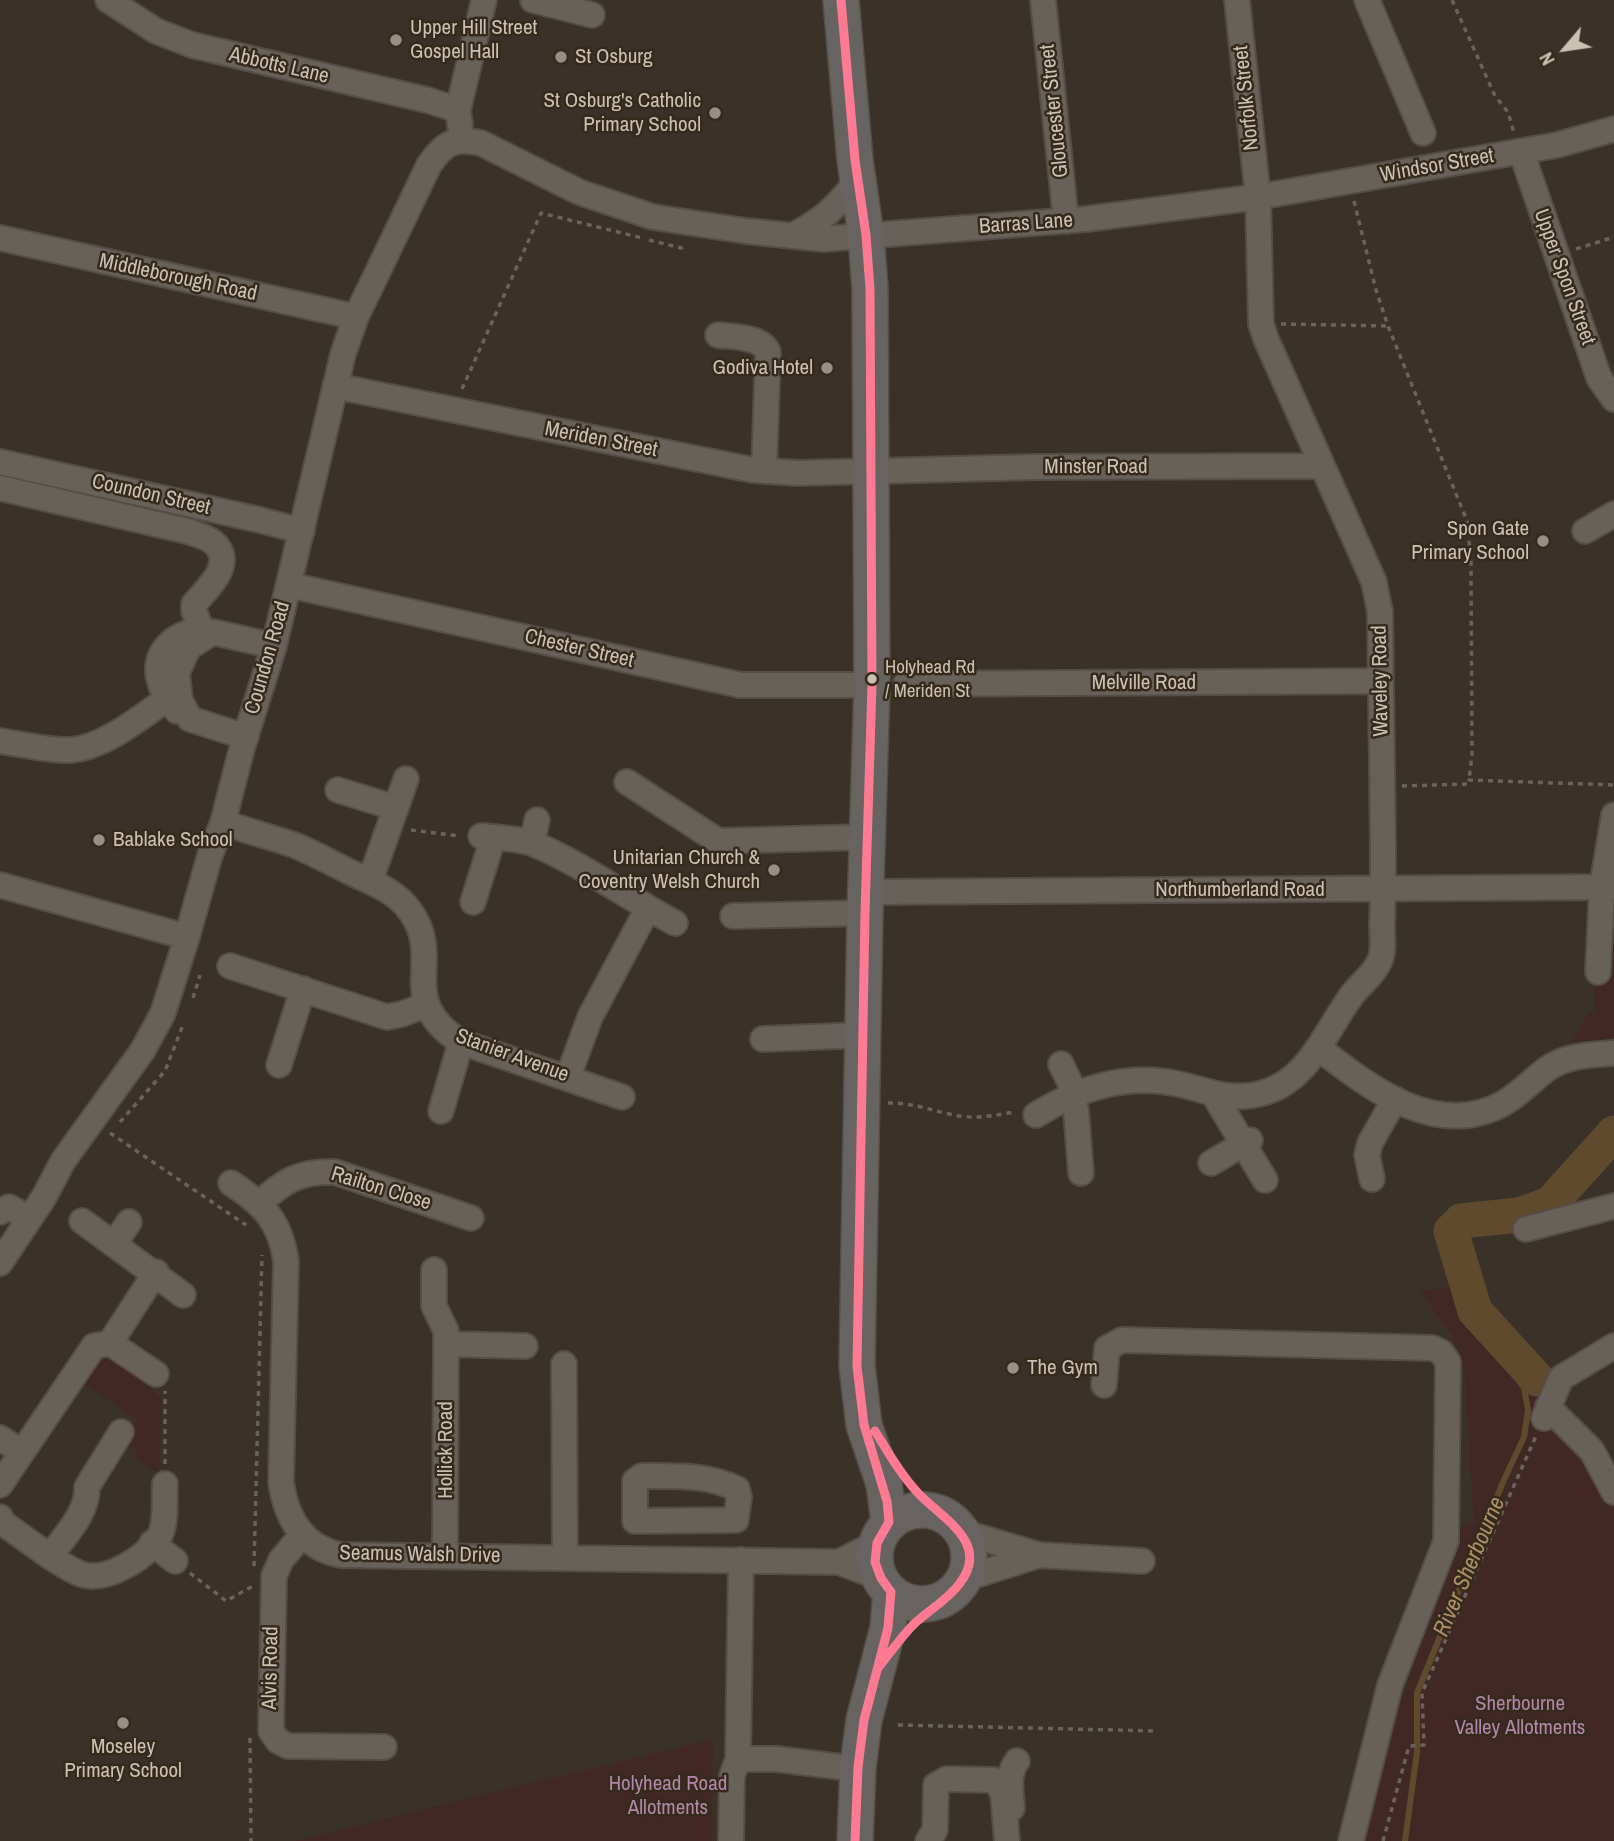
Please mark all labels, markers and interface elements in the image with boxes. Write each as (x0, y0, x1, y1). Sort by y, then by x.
north arrow (1530, 14, 1600, 84)
place label: Upper Hill Street Gospel Hall (410, 15, 537, 65)
marker: Upper Hill Street Gospel Hall (388, 32, 404, 48)
street label: Abbotts Lane (227, 42, 331, 90)
street label: Gloucester Street (1035, 43, 1075, 179)
place label: St Osburg (575, 44, 653, 70)
street label: Norfolk Street (1229, 44, 1265, 152)
text: N (1533, 48, 1561, 70)
marker: St Osburg (553, 49, 569, 65)
place label: St Osburg's Catholic Primary School (544, 88, 701, 138)
marker: St Osburg's Catholic Primary School (707, 105, 723, 121)
street label: Windsor Street (1378, 144, 1496, 188)
street label: Upper Spon Street (1528, 206, 1600, 348)
street label: Barras Lane (978, 208, 1074, 240)
street label: Middleborough Road (97, 249, 259, 307)
place label: Godiva Hotel (712, 355, 813, 381)
marker: Godiva Hotel (819, 360, 835, 376)
street label: Meriden Street (543, 417, 659, 463)
street label: Minster Road (1044, 454, 1148, 480)
street label: Coundon Street (89, 469, 213, 521)
place label: Spon Gate Primary School (1411, 516, 1529, 566)
marker: Spon Gate Primary School (1535, 533, 1551, 549)
street label: Coundon Road (240, 599, 296, 717)
street label: Chester Street (522, 624, 636, 674)
street label: Waveley Road (1367, 625, 1395, 737)
place label: Holyhead Rd / Meriden St (885, 657, 975, 701)
street label: Melville Road (1092, 670, 1196, 696)
marker: Holyhead Rd / Meriden St (865, 672, 879, 686)
place label: Bablake School (113, 827, 233, 853)
marker: Bablake School (91, 832, 107, 848)
place label: Unitarian Church & Coventry Welsh Church (578, 845, 760, 895)
marker: Unitarian Church & Coventry Welsh Church (766, 862, 782, 878)
street label: Northumberland Road (1155, 877, 1325, 903)
street label: Stanier Avenue (452, 1024, 572, 1088)
street label: Railton Close (328, 1162, 434, 1216)
place label: The Gym (1027, 1355, 1098, 1381)
marker: The Gym (1005, 1360, 1021, 1376)
street label: Hollick Road (433, 1401, 459, 1499)
water label: River Sherbourne (1428, 1493, 1512, 1641)
street label: Seamus Walsh Drive (339, 1541, 501, 1569)
street label: Alvis Road (258, 1626, 284, 1710)
park label: Sherbourne Valley Allotments (1455, 1691, 1585, 1741)
marker: Moseley Primary School (115, 1715, 131, 1731)
place label: Moseley Primary School (64, 1734, 182, 1784)
park label: Holyhead Road Allotments (609, 1771, 727, 1821)

